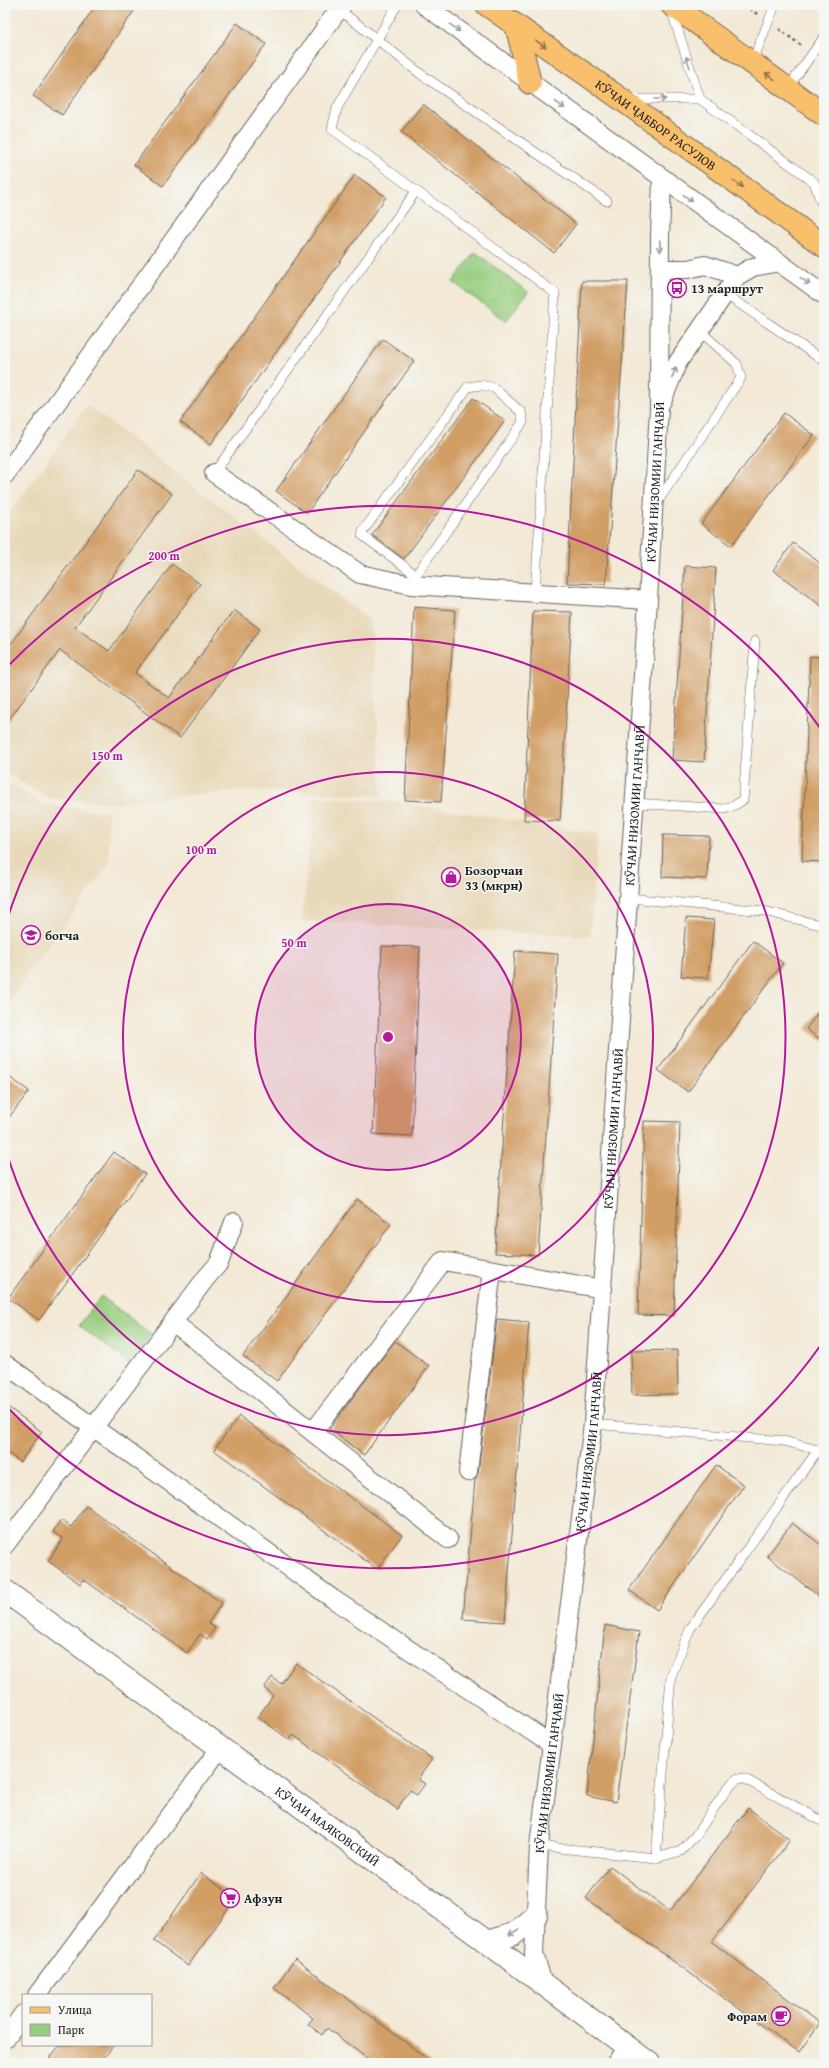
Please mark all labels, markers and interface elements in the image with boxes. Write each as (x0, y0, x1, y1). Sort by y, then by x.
one-way arrow (449, 24, 460, 32)
one-way arrow (535, 40, 546, 48)
one-way arrow (684, 56, 691, 69)
one-way arrow (764, 71, 775, 80)
street label: КӮЧАИ ҶАББОР РАСУЛОВ (591, 75, 720, 175)
one-way arrow (653, 95, 666, 103)
one-way arrow (554, 101, 565, 109)
one-way arrow (733, 180, 744, 188)
one-way arrow (682, 194, 693, 202)
one-way arrow (656, 239, 664, 252)
bus stop icon: 13 маршрут (666, 277, 688, 299)
one-way arrow (799, 277, 810, 285)
place label: 13 маршрут (691, 279, 763, 298)
one-way arrow (671, 367, 678, 379)
street label: КӮЧАИ НИЗОМИИ ГАНҶАВӢ (641, 401, 669, 563)
text: 200 m (148, 547, 181, 564)
street label: КӮЧАИ НИЗОМИИ ГАНҶАВӢ (620, 724, 650, 886)
text: 150 m (91, 747, 124, 764)
text: 100 m (185, 841, 218, 858)
place label: Бозорчаи 33 (мкрн) (465, 861, 523, 895)
shop icon: Бозорчаи 33 (мкрн) (440, 866, 462, 888)
school or university icon: богча (20, 924, 42, 946)
place label: богча (45, 926, 79, 945)
text: 50 m (281, 934, 307, 951)
centre of rings (381, 1030, 395, 1044)
street label: КӮЧАИ НИЗОМИИ ГАНҶАВӢ (598, 1047, 628, 1210)
street label: КӮЧАИ НИЗОМИИ ГАНҶАВӢ (570, 1371, 606, 1533)
street label: КӮЧАИ НИЗОМИИ ГАНҶАВӢ (530, 1692, 568, 1853)
street label: КӮЧАИ МАЯКОВСКИЙ (271, 1782, 384, 1871)
supermarket icon: Афзун (219, 1887, 241, 1909)
place label: Афзун (244, 1889, 282, 1908)
one-way arrow (508, 1929, 520, 1937)
legend (22, 1994, 152, 2046)
text: Улица (58, 2001, 92, 2018)
cafe icon: Форам (770, 2005, 792, 2027)
place label: Форам (727, 2007, 767, 2026)
text: Парк (58, 2021, 85, 2038)

